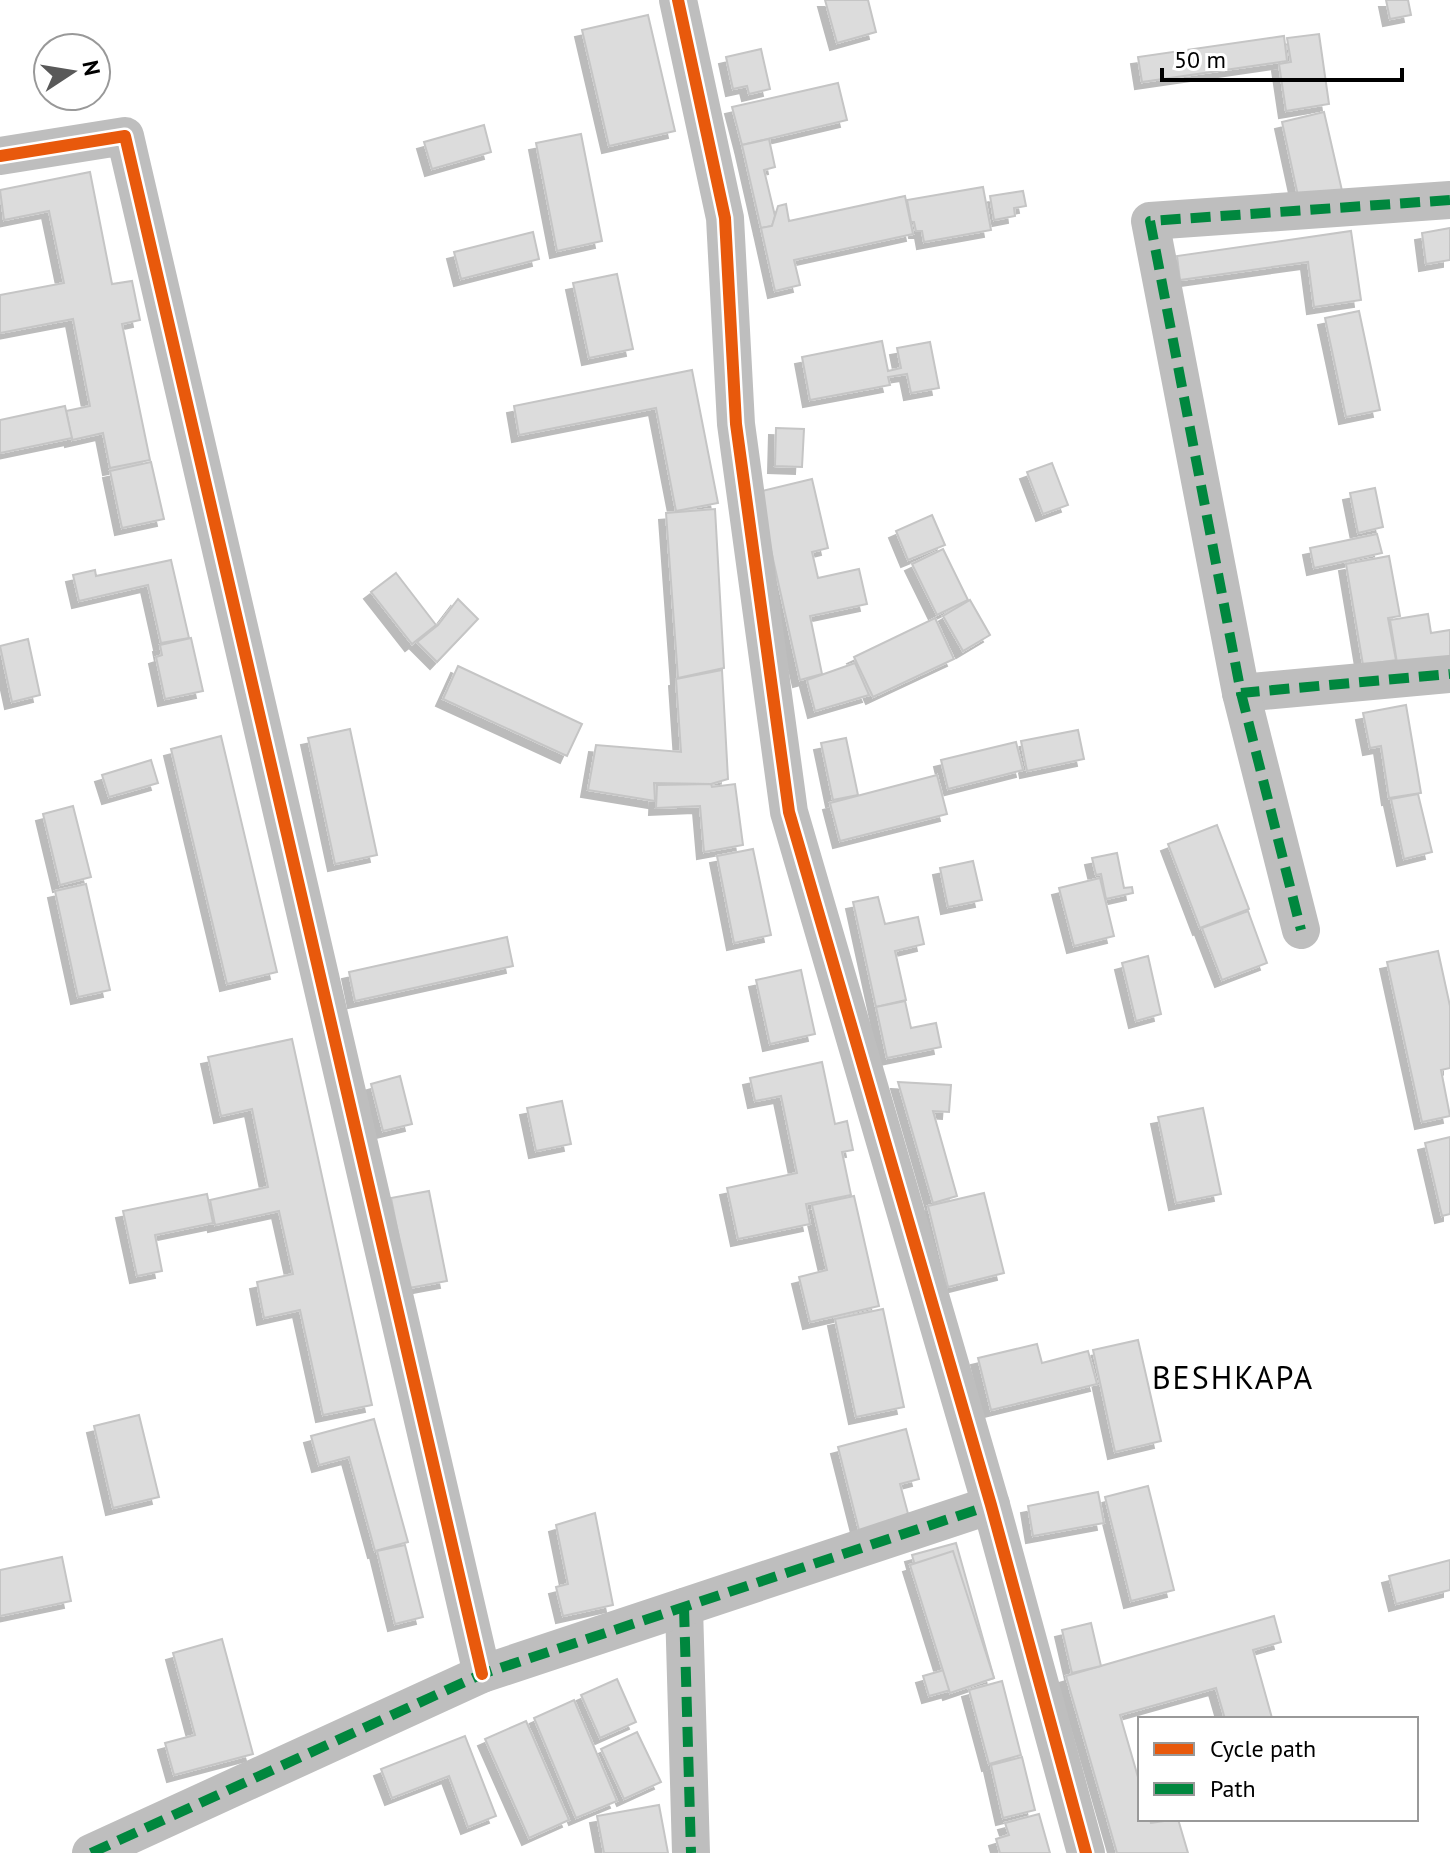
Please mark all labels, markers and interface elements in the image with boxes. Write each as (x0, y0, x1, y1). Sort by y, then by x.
north arrow (32, 32, 112, 112)
scale bar (1162, 32, 1402, 82)
text: 50 m (1174, 44, 1226, 75)
text: N (76, 58, 107, 78)
district label: BESHKAPA (1152, 1356, 1314, 1398)
legend (1138, 1717, 1418, 1821)
text: Cycle path (1210, 1733, 1316, 1764)
text: Path (1210, 1773, 1256, 1804)

